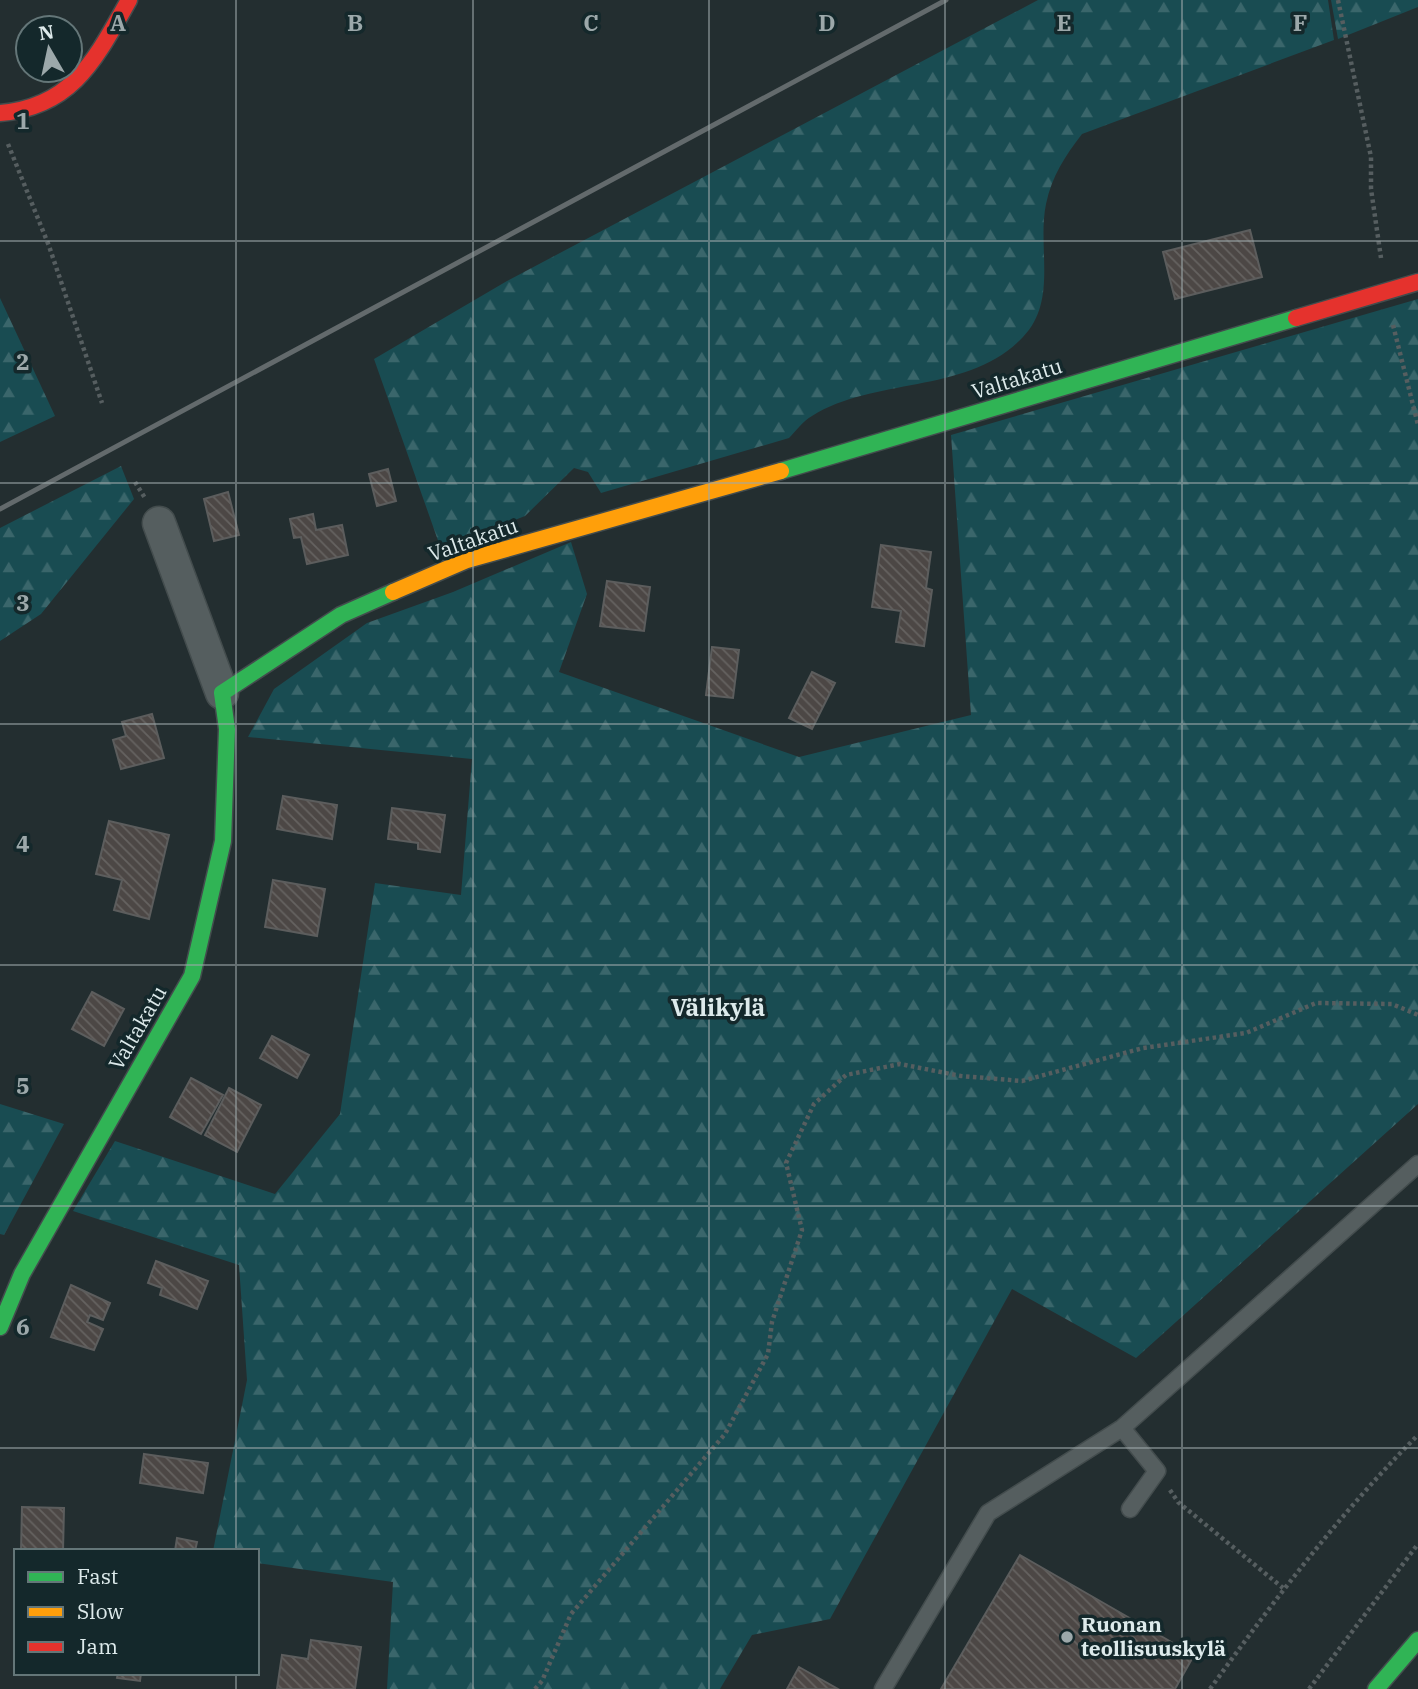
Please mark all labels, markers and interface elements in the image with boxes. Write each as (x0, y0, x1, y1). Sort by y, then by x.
text: A (110, 7, 126, 37)
text: B (347, 7, 363, 37)
text: C (583, 7, 599, 37)
text: D (818, 7, 836, 37)
text: E (1056, 7, 1072, 37)
text: F (1293, 7, 1307, 37)
north arrow (14, 14, 84, 84)
text: N (37, 19, 56, 45)
text: 1 (16, 105, 30, 135)
text: 2 (16, 346, 30, 376)
street label: Valtakatu (968, 351, 1065, 405)
street label: Valtakatu (424, 511, 521, 567)
text: 3 (16, 587, 30, 617)
text: 4 (16, 828, 30, 858)
street label: Valtakatu (102, 980, 173, 1075)
district label: Välikylä (671, 991, 766, 1023)
text: 5 (16, 1070, 30, 1100)
text: 6 (16, 1311, 30, 1341)
legend (14, 1549, 259, 1675)
text: Fast (77, 1562, 118, 1590)
text: Slow (77, 1597, 124, 1625)
place label: Ruonan teollisuuskylä (1081, 1610, 1226, 1662)
marker: Ruonan teollisuuskylä (1059, 1629, 1075, 1645)
text: Jam (77, 1632, 118, 1660)

